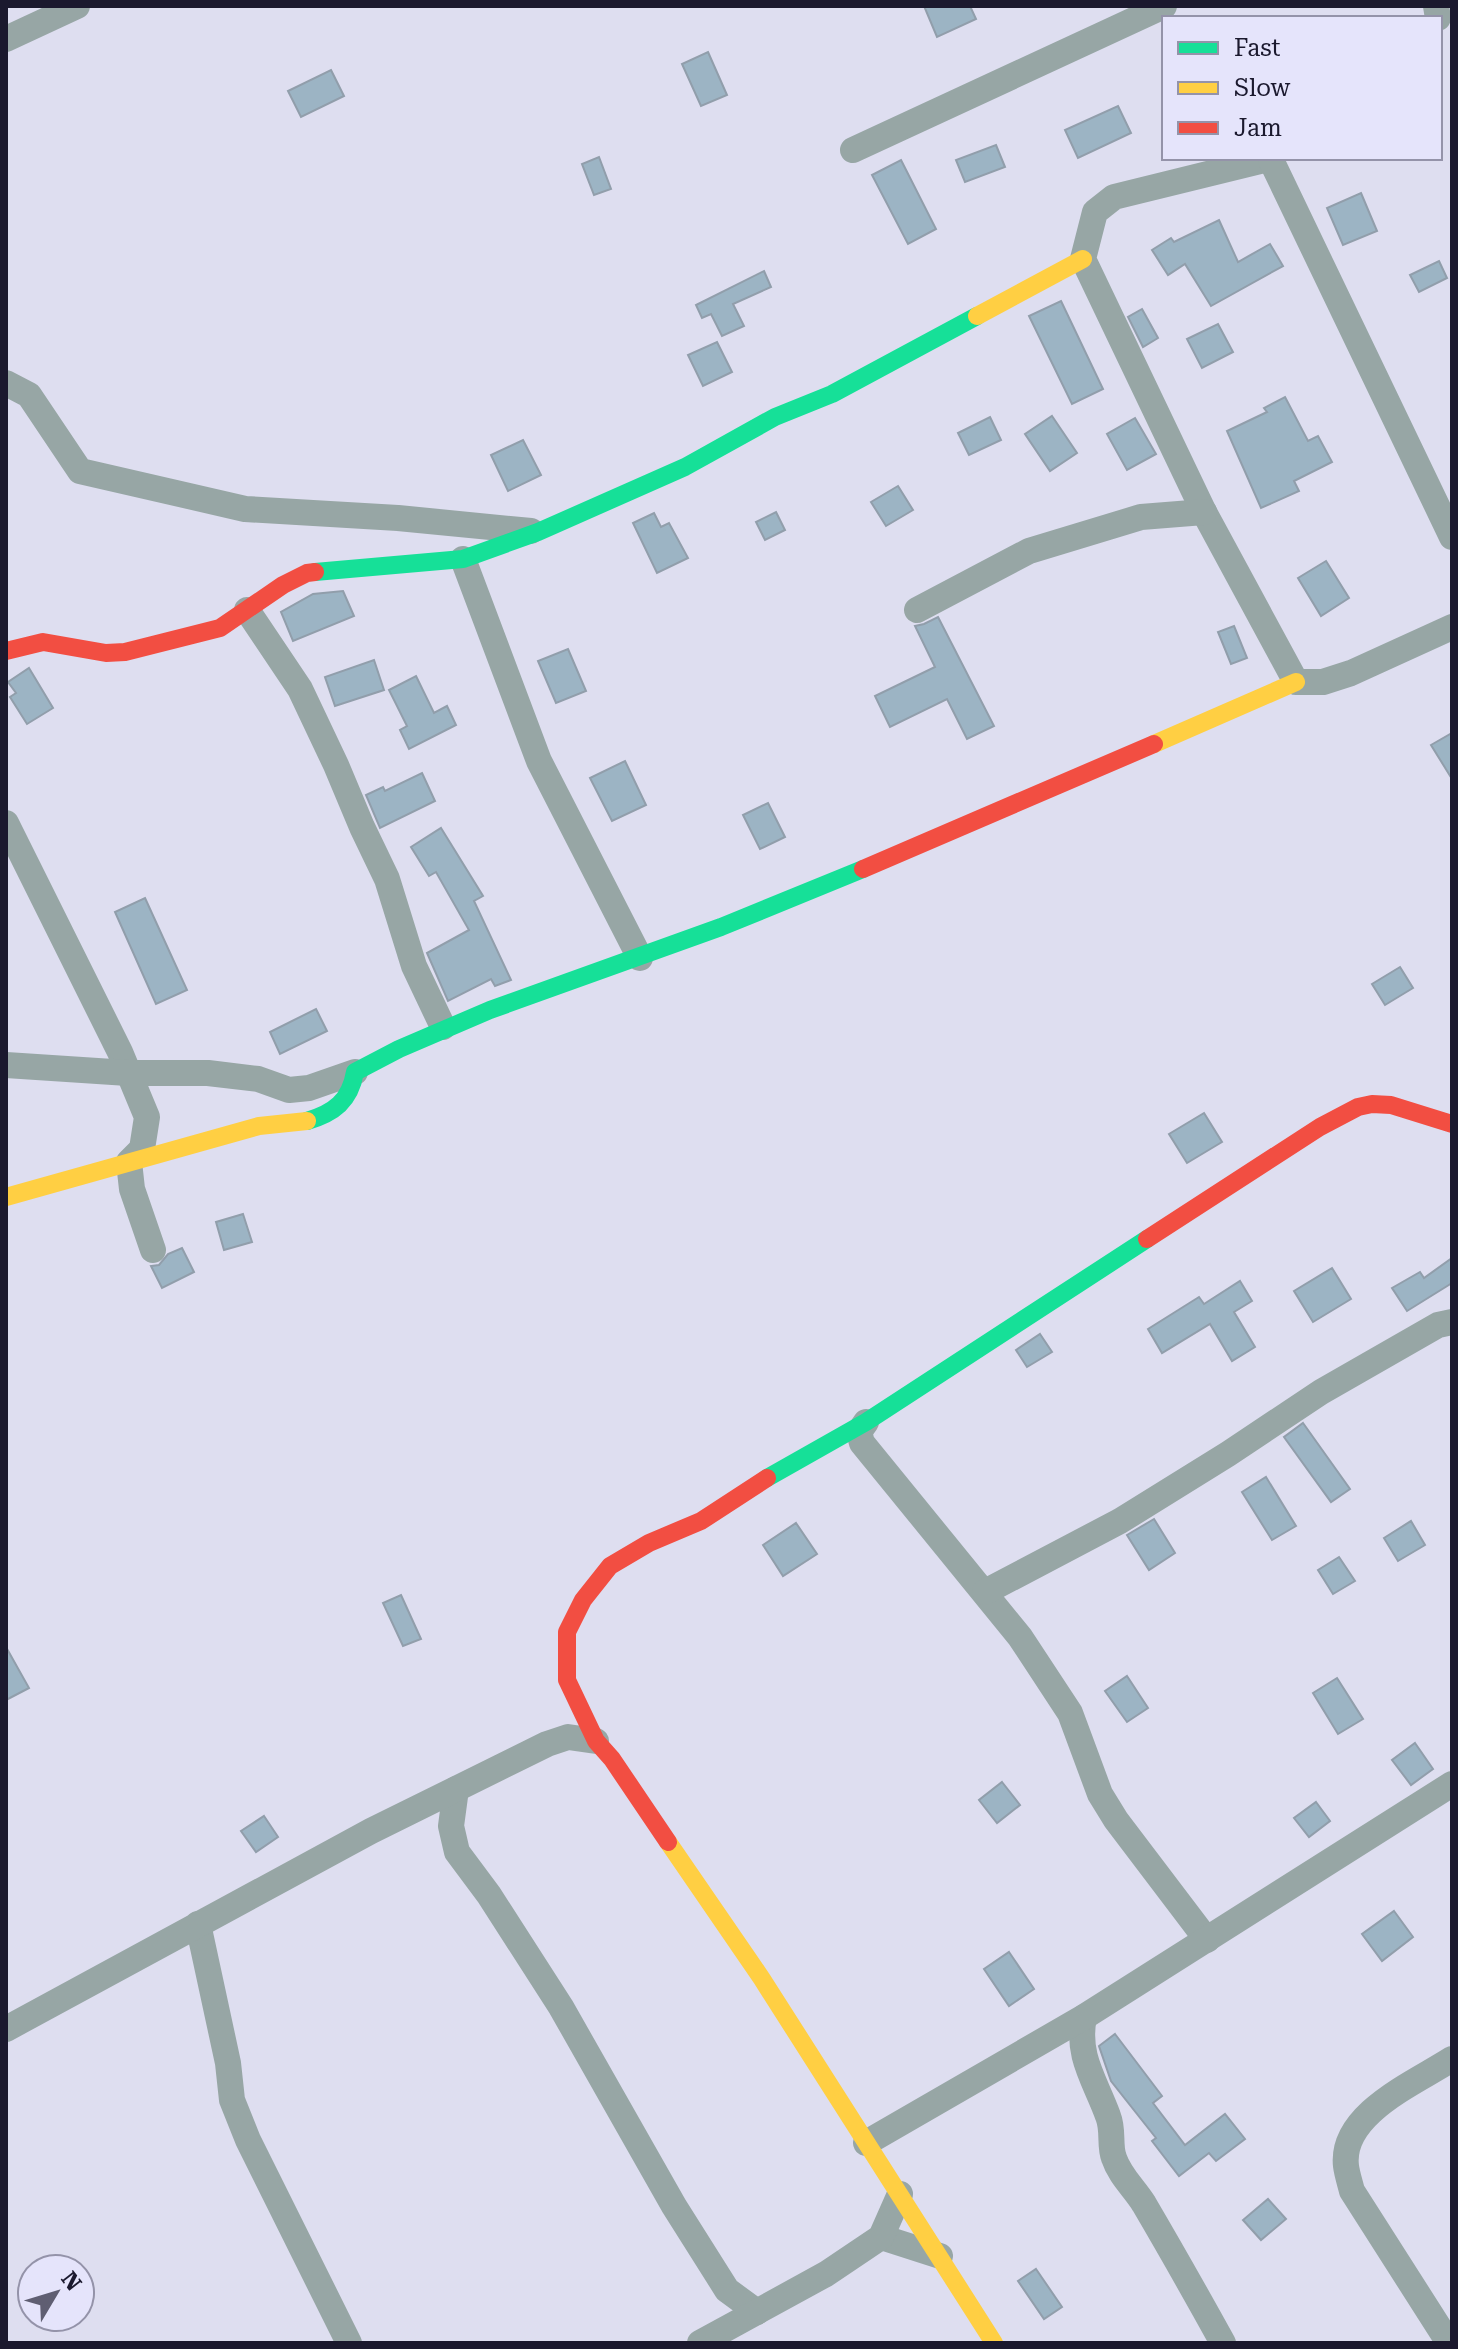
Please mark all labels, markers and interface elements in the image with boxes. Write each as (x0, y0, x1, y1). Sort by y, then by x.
legend (1162, 16, 1442, 160)
text: Fast (1234, 34, 1281, 62)
text: Slow (1234, 74, 1291, 102)
text: Jam (1234, 114, 1282, 142)
north arrow (16, 2253, 96, 2333)
text: N (56, 2267, 86, 2295)

